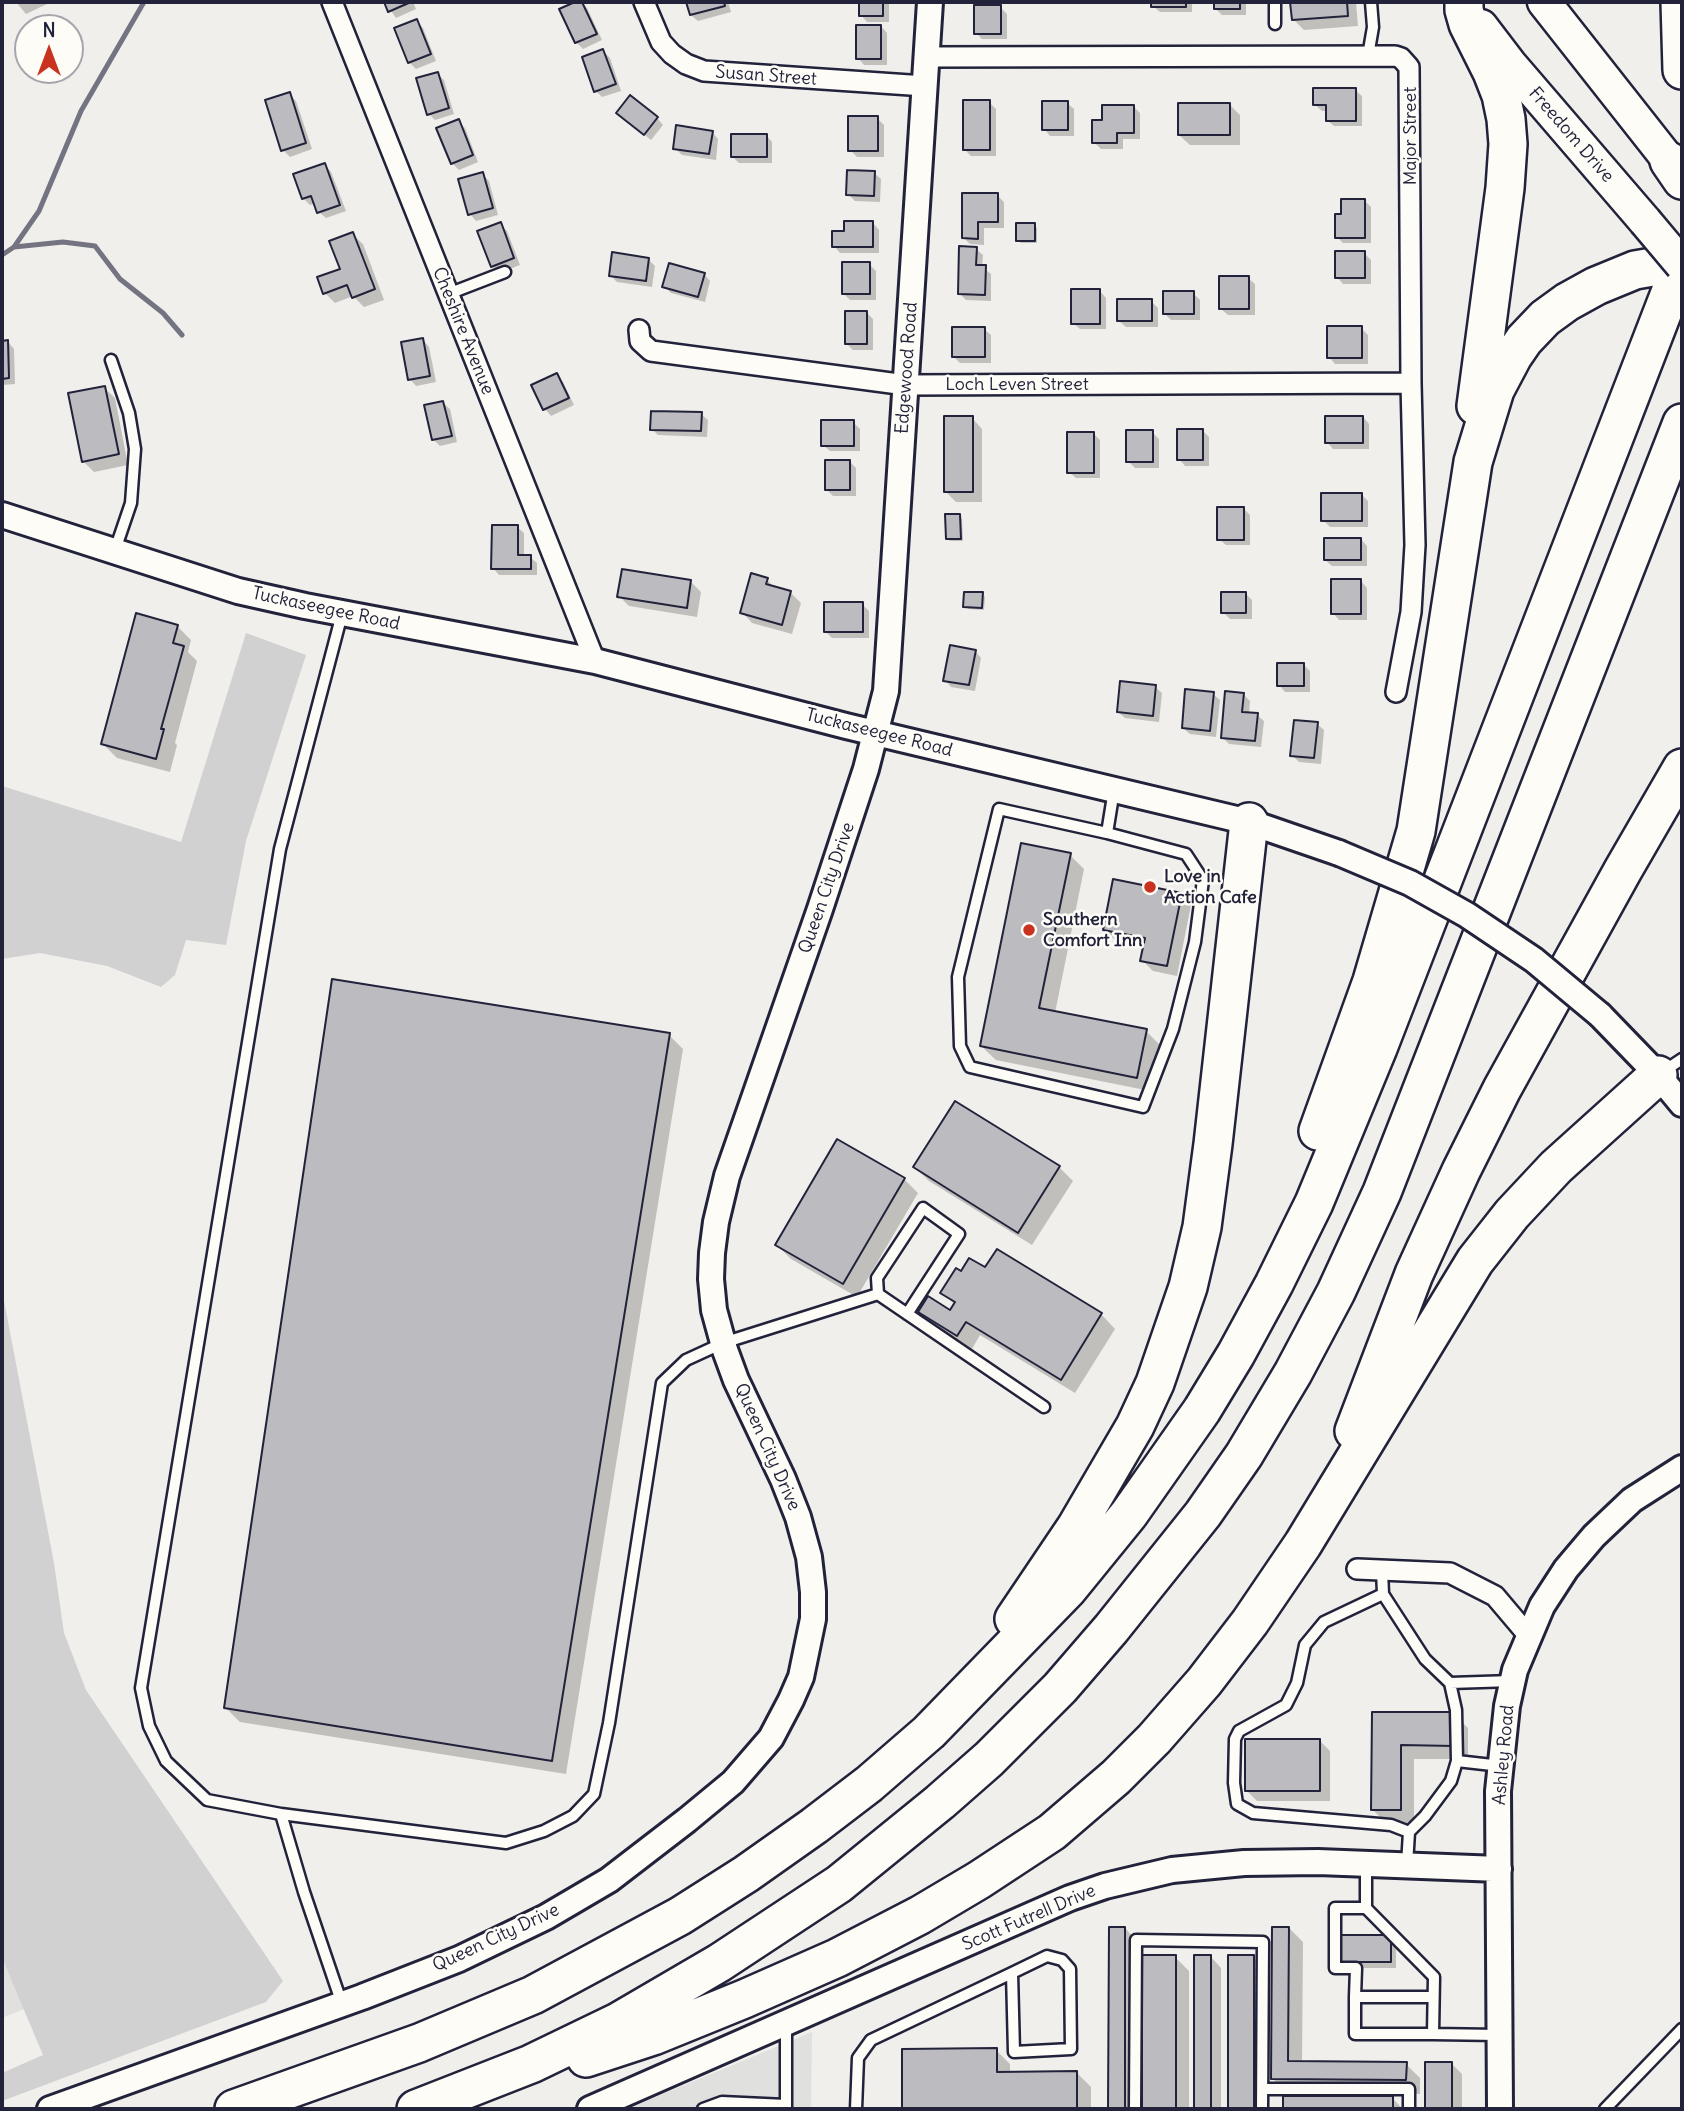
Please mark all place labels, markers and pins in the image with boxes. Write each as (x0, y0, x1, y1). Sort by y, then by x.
place label: Love in Action Cafe (1164, 866, 1257, 908)
marker: Love in Action Cafe (1142, 879, 1158, 895)
place label: Southern Comfort Inn (1043, 909, 1143, 951)
marker: Southern Comfort Inn (1021, 922, 1037, 938)

